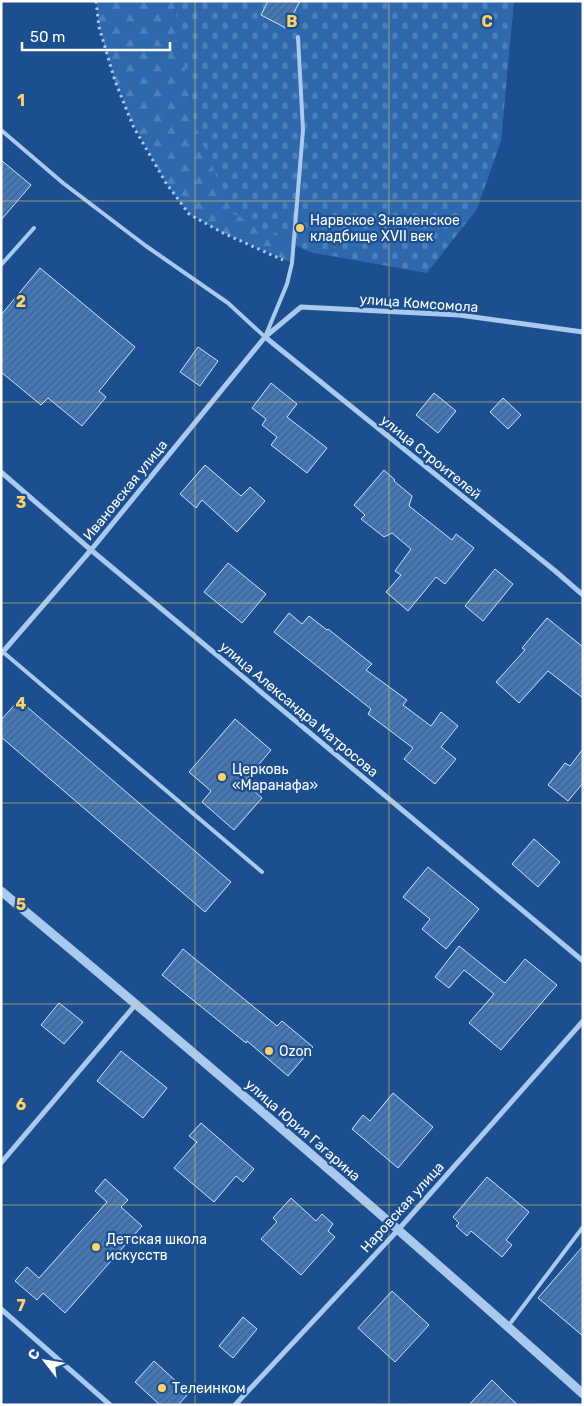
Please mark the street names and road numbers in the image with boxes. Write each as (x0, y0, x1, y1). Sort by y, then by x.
street label: улица Комсомола (359, 291, 479, 316)
street label: улица Строителей (377, 412, 484, 503)
street label: Ивановская улица (80, 437, 171, 544)
street label: улица Александра Матросова (216, 638, 381, 781)
street label: улица Юрия Гагарина (242, 1076, 364, 1185)
street label: Наровская улица (357, 1158, 448, 1256)

